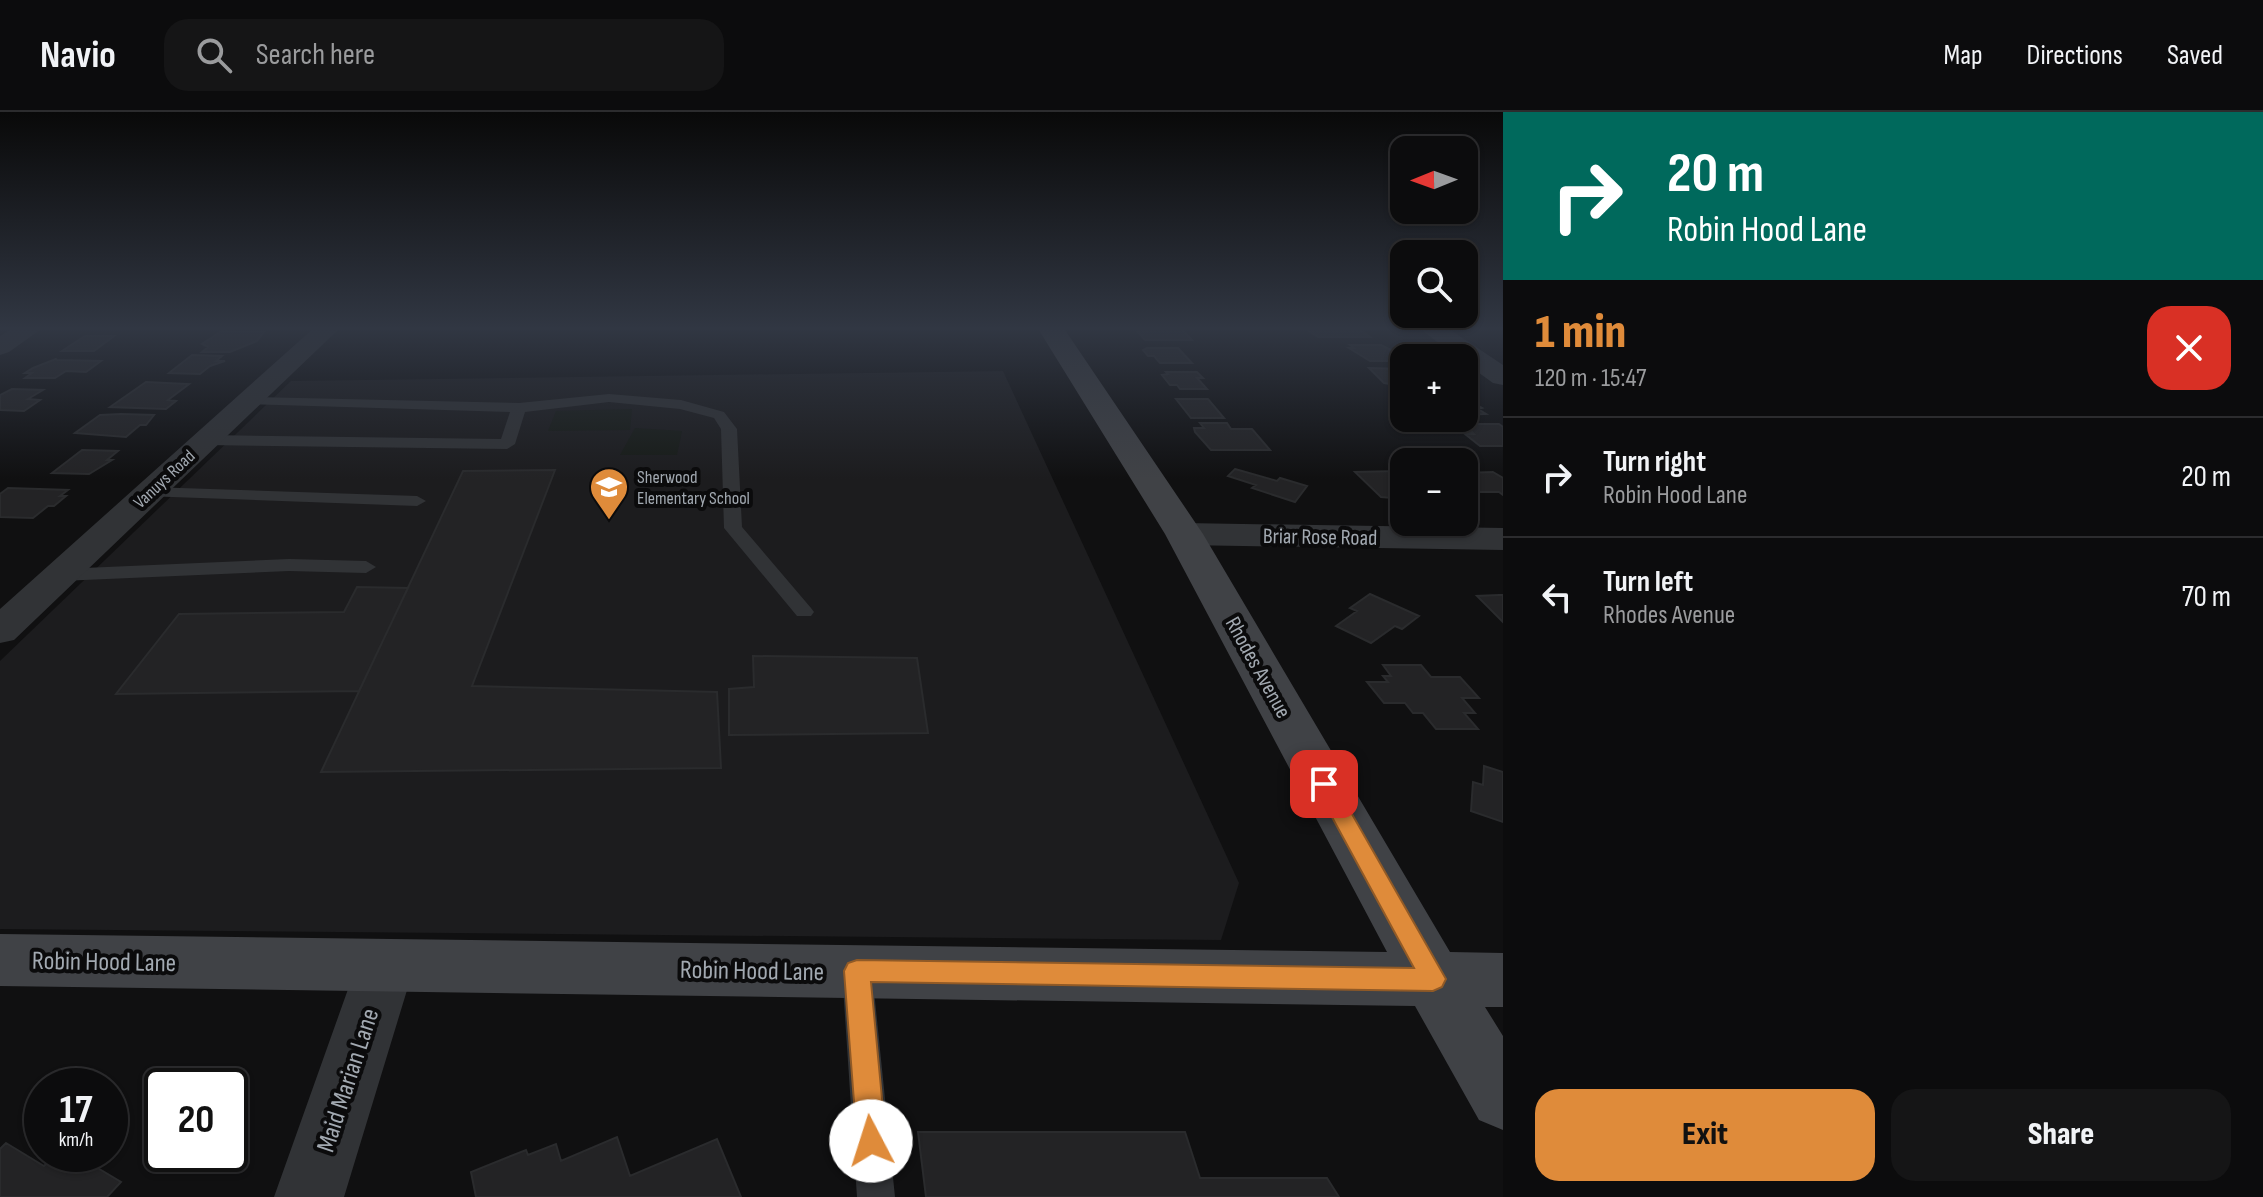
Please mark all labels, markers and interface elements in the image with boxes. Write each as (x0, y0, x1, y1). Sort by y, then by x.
search box (164, 19, 724, 91)
text: Navio (40, 33, 116, 78)
icon: search (192, 33, 236, 77)
text: Search here (256, 37, 375, 73)
text: Map (1944, 39, 1983, 72)
text: Directions (2027, 39, 2123, 72)
text: Saved (2167, 39, 2223, 72)
north arrow (1390, 136, 1478, 224)
map controls (1390, 136, 1478, 536)
text: 20 m (1667, 141, 1764, 208)
icon: right (1535, 144, 1639, 248)
text: Robin Hood Lane (1667, 209, 1867, 252)
button: search (1390, 240, 1478, 328)
text: 1 min (1535, 304, 1626, 361)
button: close (2147, 306, 2231, 390)
button: + (1390, 344, 1478, 432)
text: 120 m · 15:47 (1535, 363, 1647, 394)
text: Turn right (1603, 444, 1706, 480)
street label: Vanuys Road (129, 446, 199, 513)
button: − (1390, 448, 1478, 536)
icon: right (1535, 455, 1579, 499)
text: 20 m (2181, 459, 2231, 495)
school or university icon: Sherwood Elementary School (588, 466, 630, 521)
place label: Sherwood Elementary School (637, 467, 750, 509)
text: Robin Hood Lane (1603, 480, 1747, 511)
street label: Briar Rose Road (1263, 523, 1377, 552)
text: Turn left (1603, 564, 1693, 600)
icon: left (1535, 575, 1579, 619)
text: 70 m (2182, 579, 2231, 615)
text: Rhodes Avenue (1603, 600, 1735, 631)
street label: Rhodes Avenue (1219, 612, 1297, 723)
pin (1290, 750, 1358, 818)
icon: arrive (1302, 762, 1346, 806)
street label: Robin Hood Lane (32, 946, 176, 979)
street label: Robin Hood Lane (680, 955, 824, 988)
street label: Maid Marian Lane (311, 1005, 386, 1156)
speed limit sign: 20 (144, 1068, 248, 1172)
text: 17 (60, 1086, 92, 1134)
button: Exit (1535, 1089, 1875, 1181)
button: Share (1891, 1089, 2231, 1181)
position arrow (829, 1099, 913, 1183)
text: km/h (59, 1128, 93, 1152)

